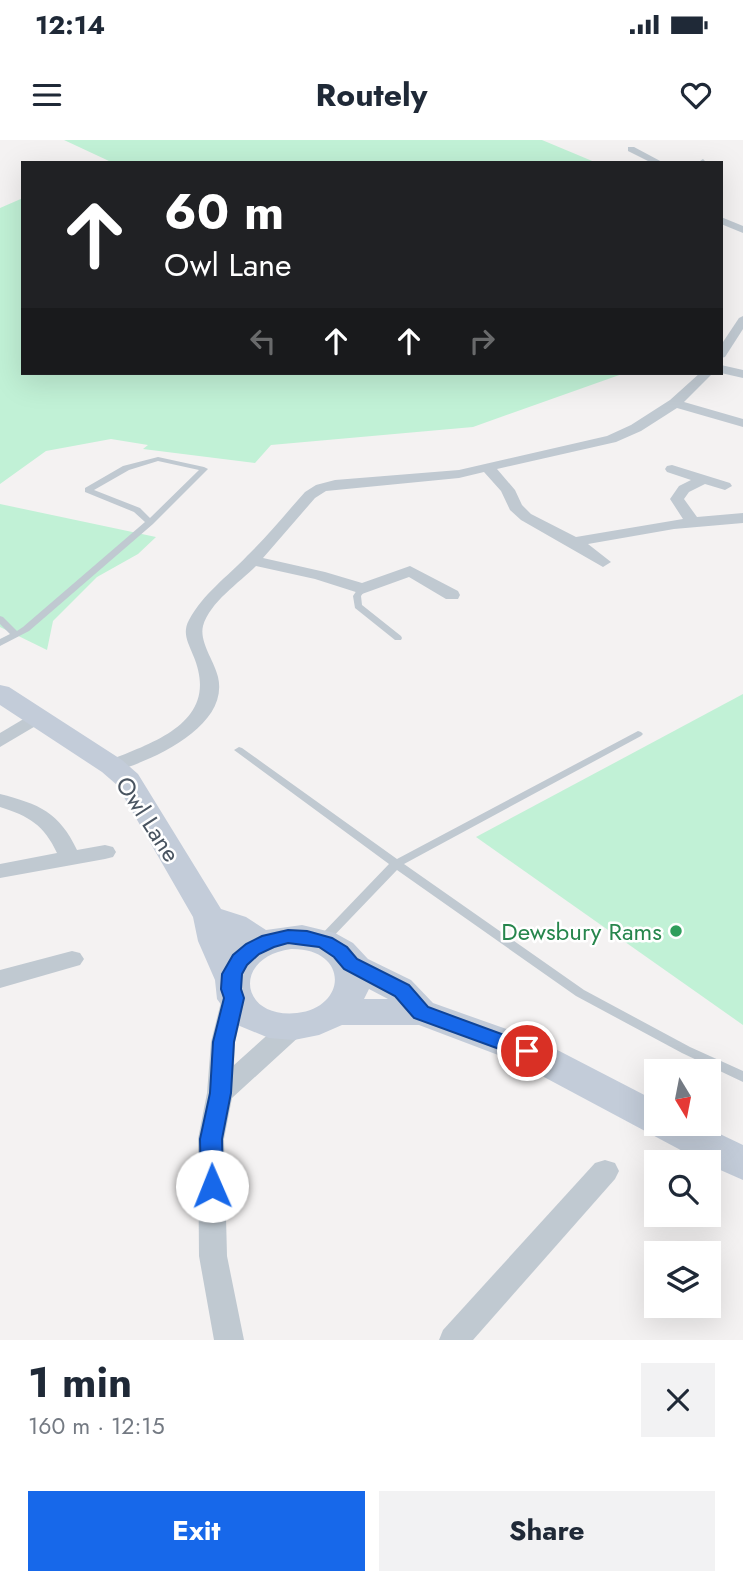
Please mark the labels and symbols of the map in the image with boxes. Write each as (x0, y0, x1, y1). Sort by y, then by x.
street label: Owl Lane (107, 769, 189, 869)
place label: Dewsbury Rams (501, 914, 662, 949)
marker: Dewsbury Rams (668, 923, 684, 939)
pin (497, 1021, 557, 1081)
north arrow (644, 1059, 721, 1136)
position arrow (175, 1149, 249, 1223)

